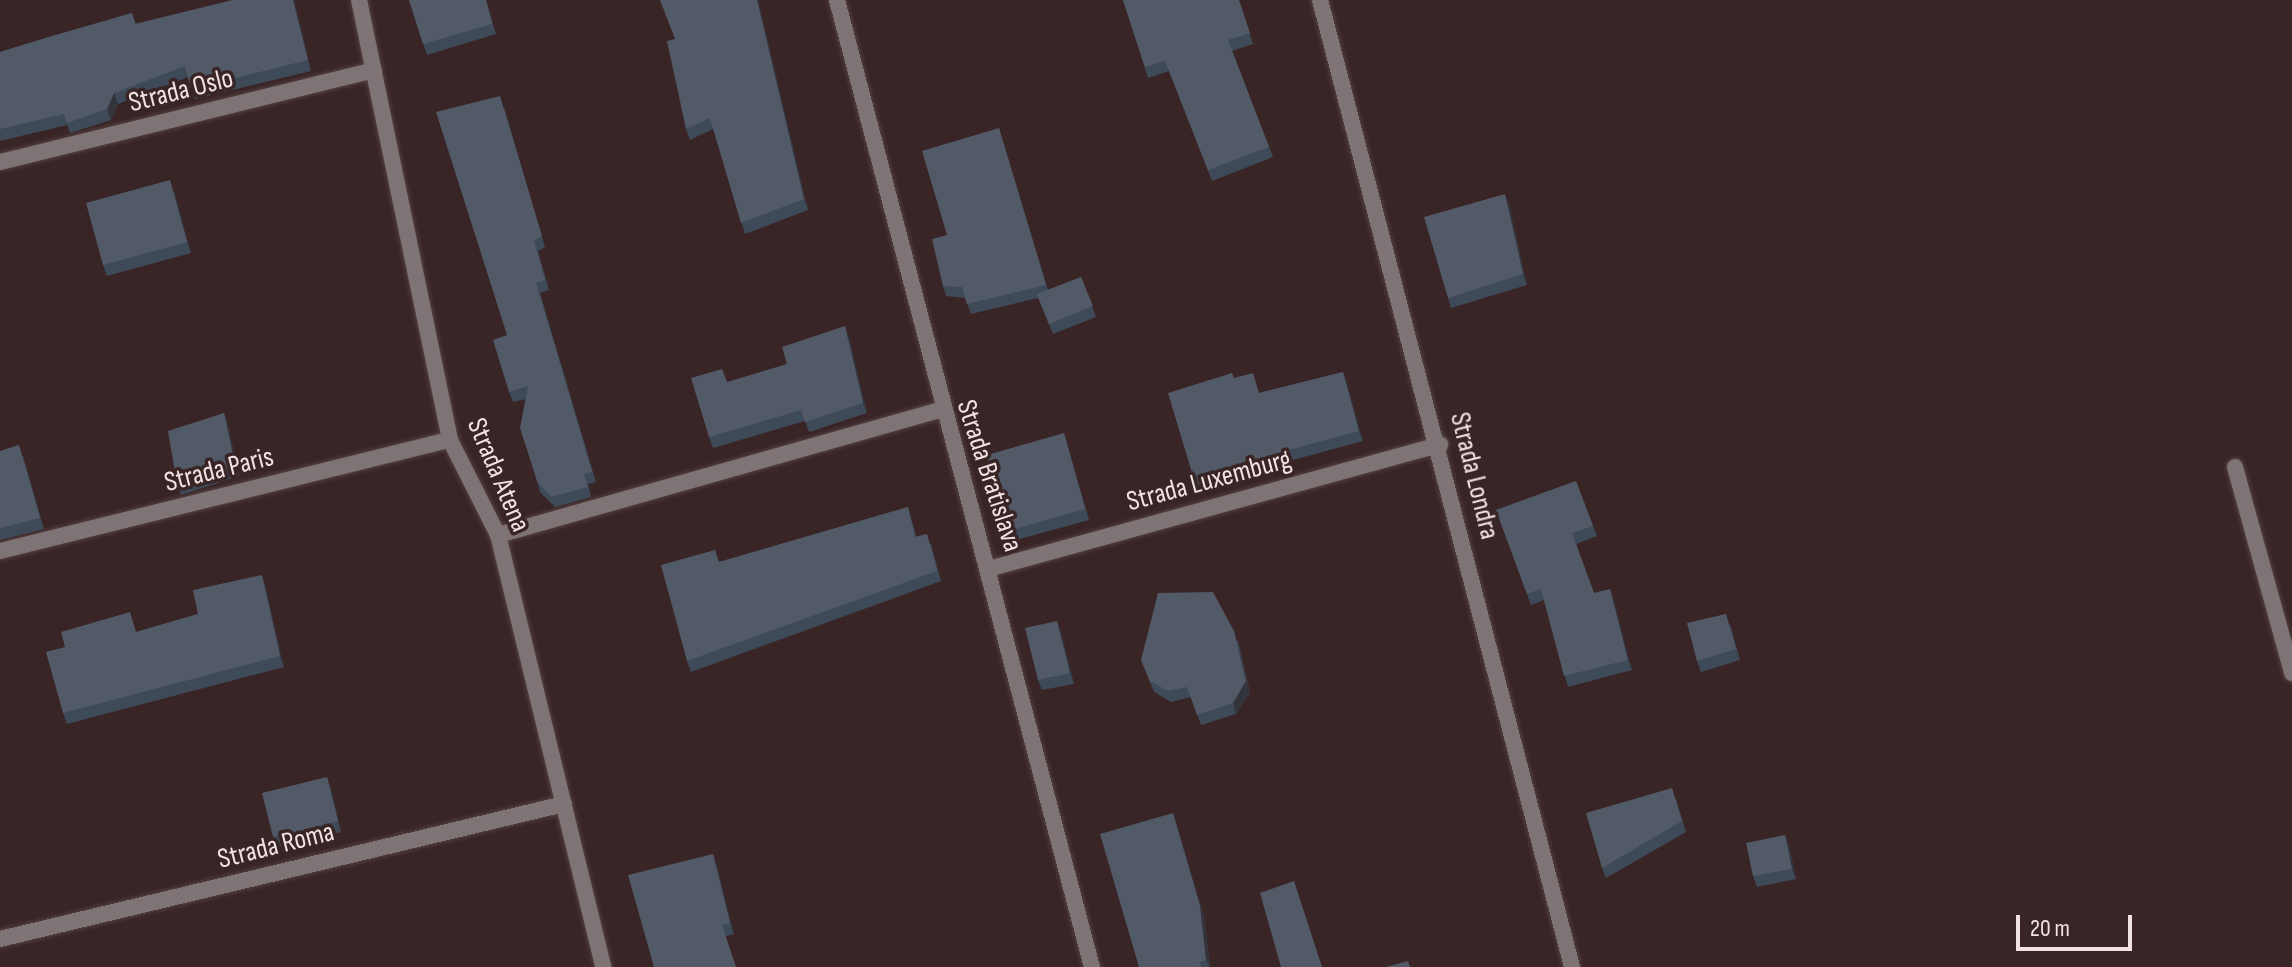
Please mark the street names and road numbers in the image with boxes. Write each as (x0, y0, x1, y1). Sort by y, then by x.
street label: Strada Oslo (125, 62, 237, 120)
street label: Strada Bratislava (949, 396, 1029, 556)
street label: Strada Londra (1442, 409, 1506, 543)
street label: Strada Atena (459, 413, 537, 537)
street label: Strada Paris (161, 440, 277, 500)
street label: Strada Luxemburg (1123, 443, 1295, 519)
street label: Strada Roma (214, 815, 338, 877)

